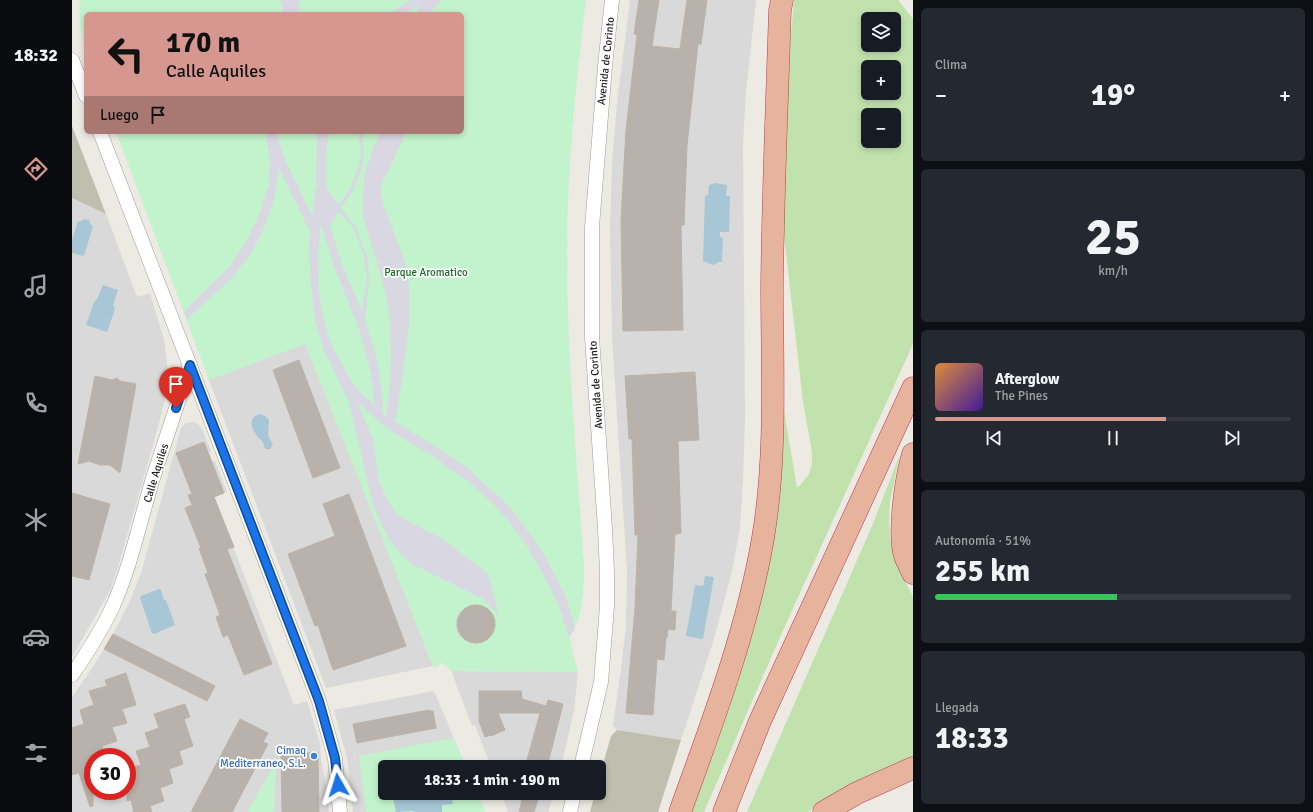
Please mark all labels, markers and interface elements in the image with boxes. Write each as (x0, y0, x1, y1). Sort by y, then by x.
map controls (861, 12, 901, 148)
button: layers (861, 12, 901, 52)
street label: Avenida de Corinto (595, 16, 617, 106)
text: 170 m (166, 26, 240, 60)
icon: left (100, 28, 152, 80)
text: 18:32 (14, 44, 58, 66)
text: Clima (935, 57, 967, 73)
text: Calle Aquiles (166, 60, 266, 82)
button: + (861, 60, 901, 100)
text: 19° (1091, 77, 1135, 114)
text: − (935, 82, 947, 109)
text: + (1279, 82, 1291, 109)
icon: arrive (147, 104, 169, 126)
text: Luego (100, 106, 139, 124)
button: − (861, 108, 901, 148)
icon: directions (22, 155, 50, 183)
text: 25 (1085, 205, 1141, 269)
text: km/h (1098, 263, 1128, 279)
park label: Parque Aromatico (384, 266, 468, 279)
icon: music (22, 272, 50, 300)
street label: Avenida de Corinto (586, 340, 606, 430)
pin (159, 367, 193, 408)
text: Afterglow (995, 370, 1059, 388)
icon: arrive (165, 373, 187, 395)
text: The Pines (995, 388, 1048, 404)
icon: phone (22, 389, 50, 417)
icon: previous (983, 427, 1005, 449)
icon: pause (1102, 427, 1124, 449)
icon: next (1221, 427, 1243, 449)
street label: Calle Aquiles (141, 442, 171, 504)
icon: climate (22, 506, 50, 534)
text: Autonomía · 51% (935, 533, 1031, 549)
text: 255 km (935, 553, 1030, 590)
icon: car (22, 623, 50, 651)
text: Llegada (935, 700, 979, 716)
text: 18:33 (935, 720, 1009, 757)
icon: filters (22, 739, 50, 767)
place label: Cimaq Mediterraneo, S.L. (220, 744, 306, 770)
speed limit sign: 30 (84, 748, 136, 800)
marker: Cimaq Mediterraneo, S.L. (309, 751, 319, 761)
position arrow (317, 764, 359, 806)
text: 18:33 · 1 min · 190 m (424, 771, 560, 789)

